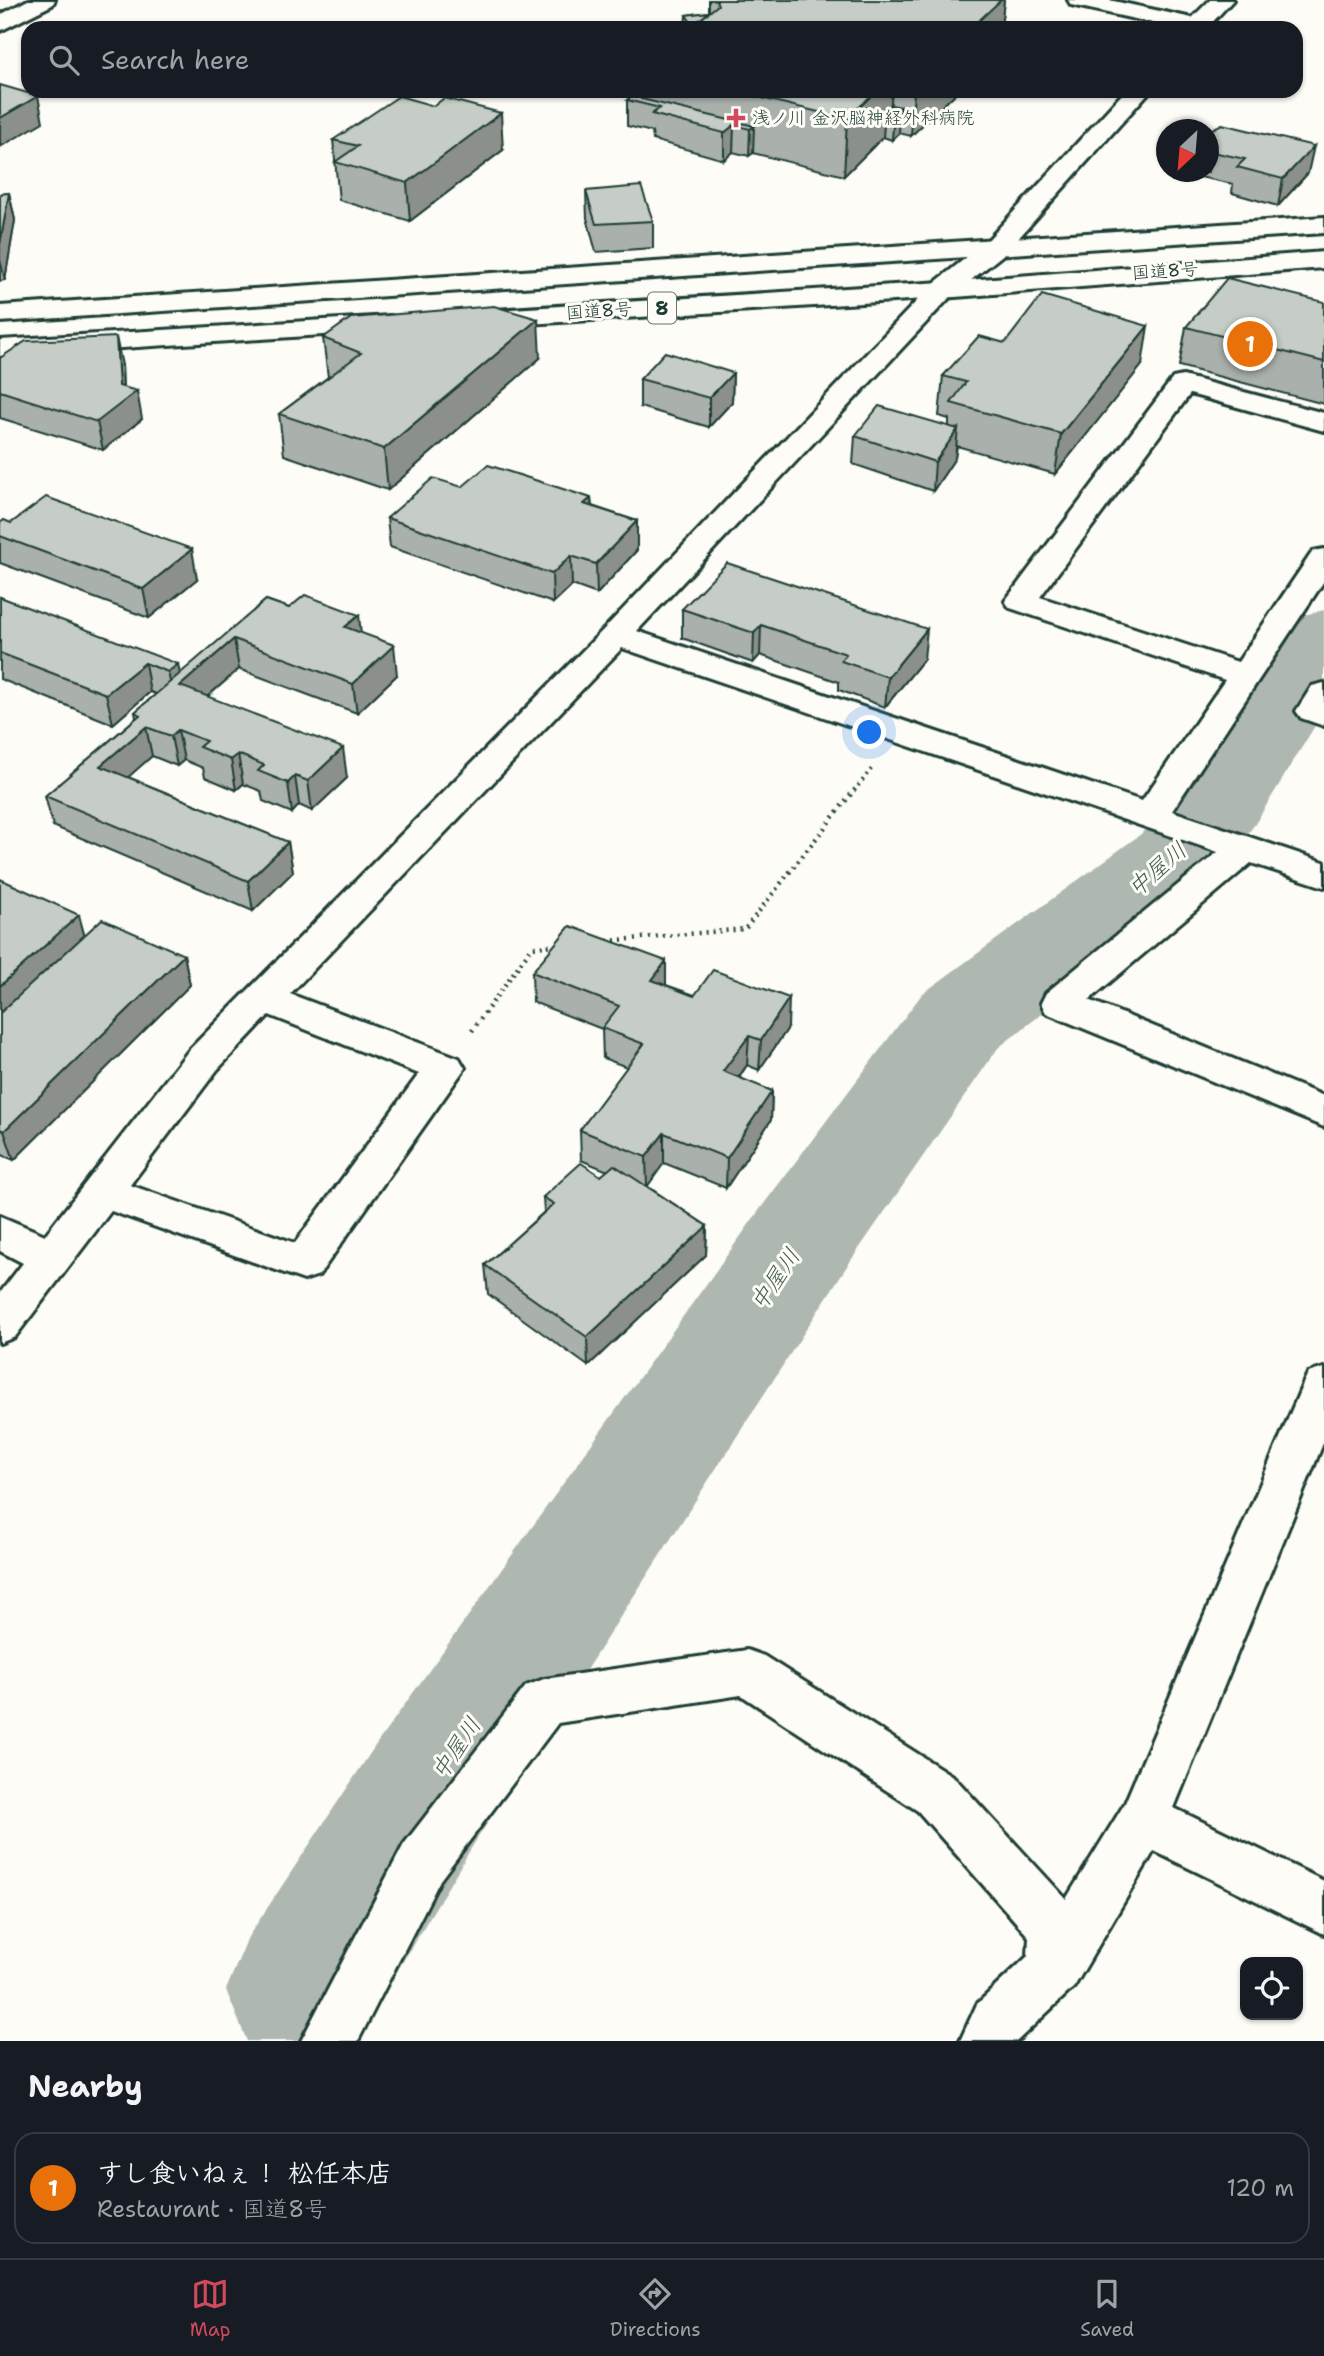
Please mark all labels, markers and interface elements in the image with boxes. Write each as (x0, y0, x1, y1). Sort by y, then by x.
search box (21, 21, 1303, 98)
icon: search (45, 41, 83, 79)
text: Search here (101, 42, 250, 77)
place label: 浅ノ川 金沢脳神経外科病院 (752, 106, 974, 130)
marker: 浅ノ川 金沢脳神経外科病院 (726, 108, 746, 128)
north arrow (1156, 119, 1219, 182)
street label: 国道8号 (1131, 257, 1199, 285)
road number: 8 (648, 292, 676, 324)
street label: 国道8号 (565, 297, 633, 325)
pin: 1 (1227, 318, 1273, 370)
your location (852, 715, 886, 749)
water label: 中屋川 (1121, 835, 1193, 903)
water label: 中屋川 (743, 1242, 807, 1316)
water label: 中屋川 (424, 1711, 488, 1785)
map controls (1240, 1957, 1303, 2020)
button: locate (1240, 1957, 1303, 2020)
text: Nearby (28, 2066, 143, 2107)
text: すし食いねぇ！ 松任本店 (97, 2155, 392, 2190)
text: 1 (48, 2173, 58, 2203)
text: 120 m (1226, 2173, 1294, 2203)
text: Restaurant · 国道8号 (97, 2194, 327, 2224)
tab: Map (190, 2275, 230, 2342)
tab: Directions (610, 2275, 701, 2342)
tab: Saved (1080, 2275, 1134, 2342)

